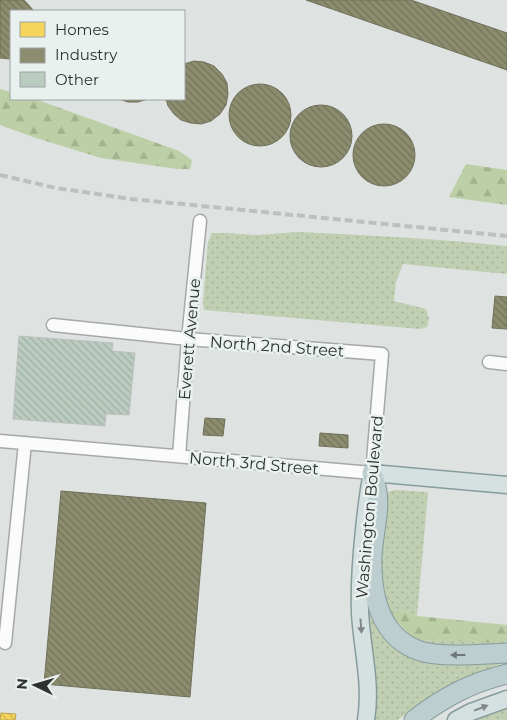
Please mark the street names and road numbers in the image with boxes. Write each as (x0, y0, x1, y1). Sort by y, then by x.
street label: Everett Avenue (175, 278, 204, 401)
street label: North 2nd Street (209, 332, 345, 361)
street label: Washington Boulevard (352, 415, 387, 599)
street label: North 3rd Street (188, 448, 320, 479)

